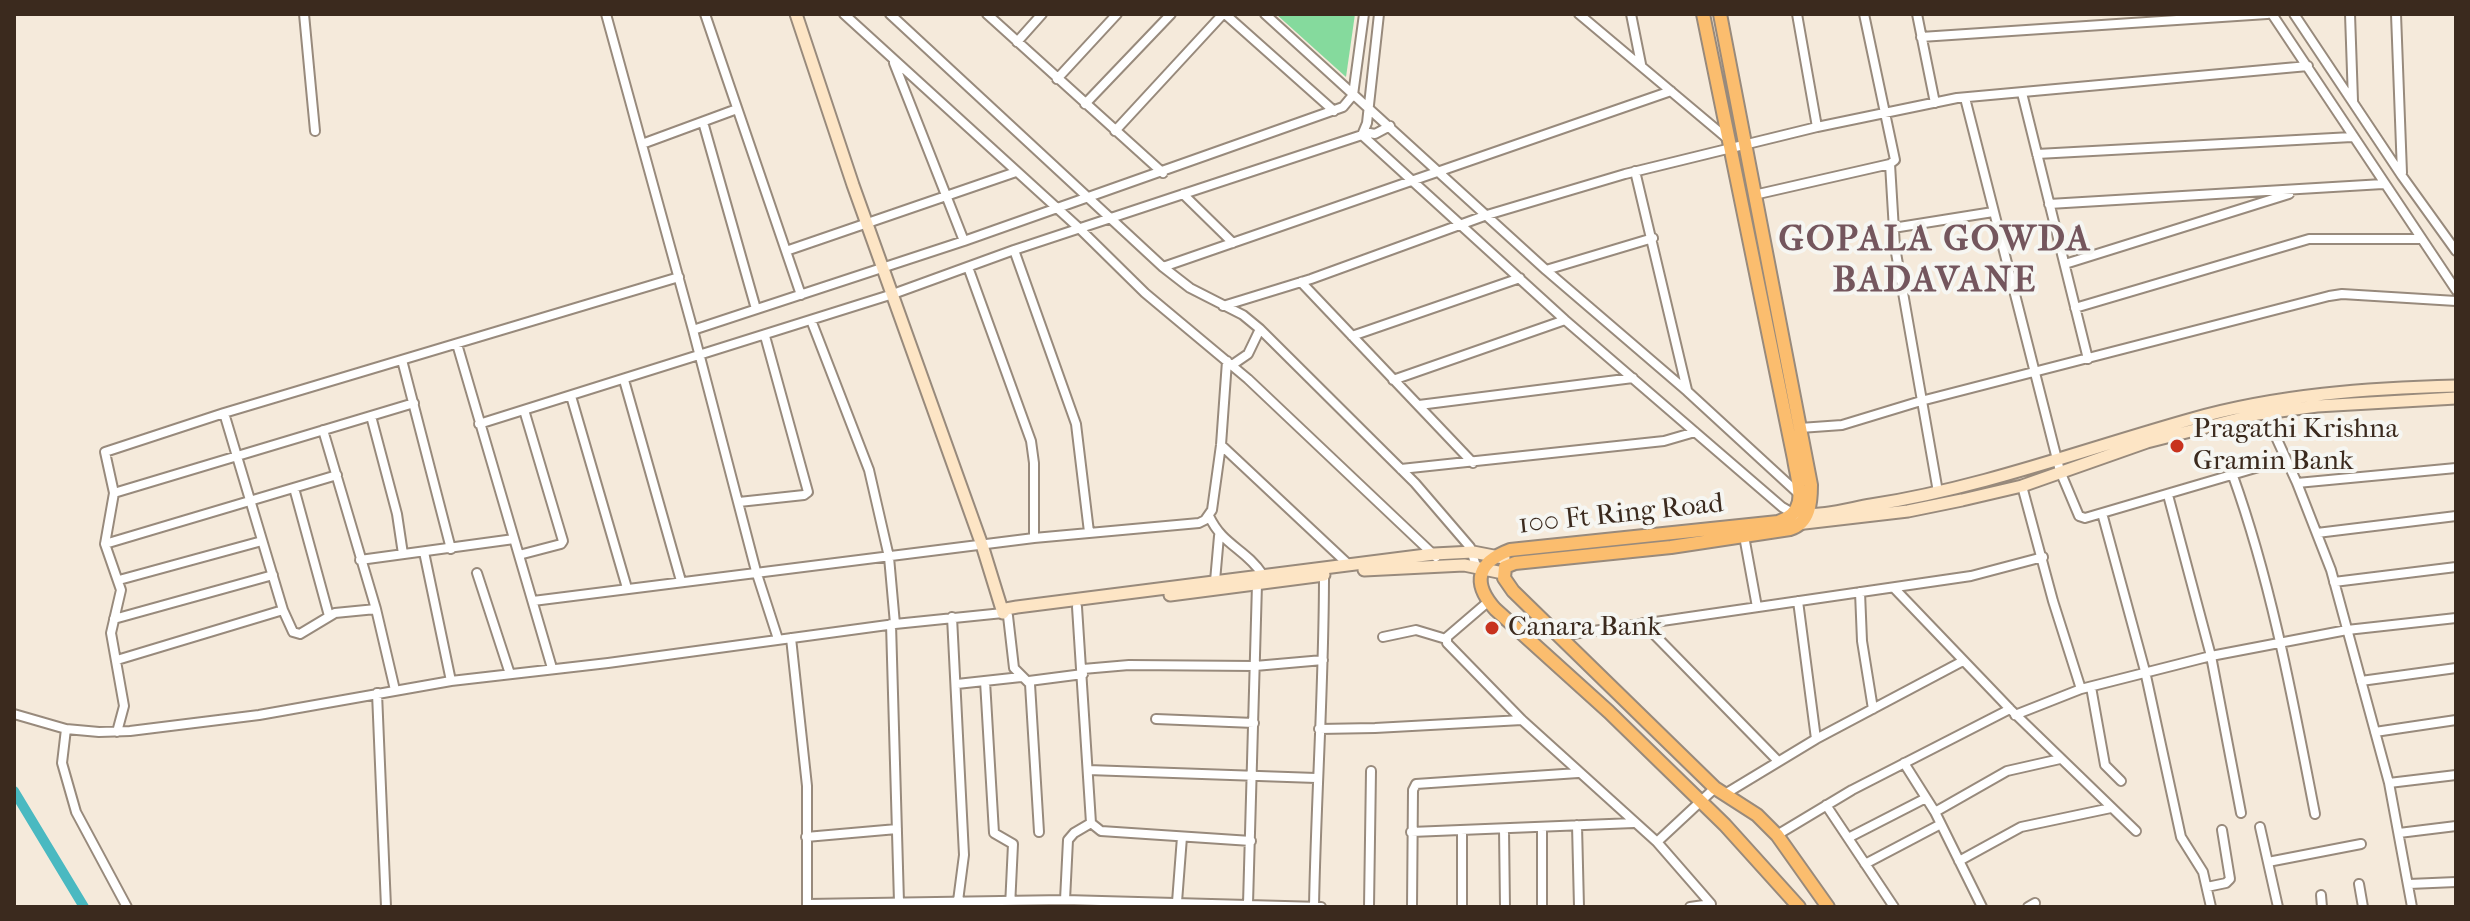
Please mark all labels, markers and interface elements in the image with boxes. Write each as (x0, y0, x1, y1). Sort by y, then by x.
district label: GOPALA GOWDA BADAVANE (1778, 219, 2092, 304)
place label: Pragathi Krishna Gramin Bank (2193, 413, 2398, 479)
marker: Pragathi Krishna Gramin Bank (2168, 437, 2186, 455)
street label: 100 Ft Ring Road (1517, 488, 1725, 542)
place label: Canara Bank (1508, 611, 1662, 645)
marker: Canara Bank (1483, 619, 1501, 637)

